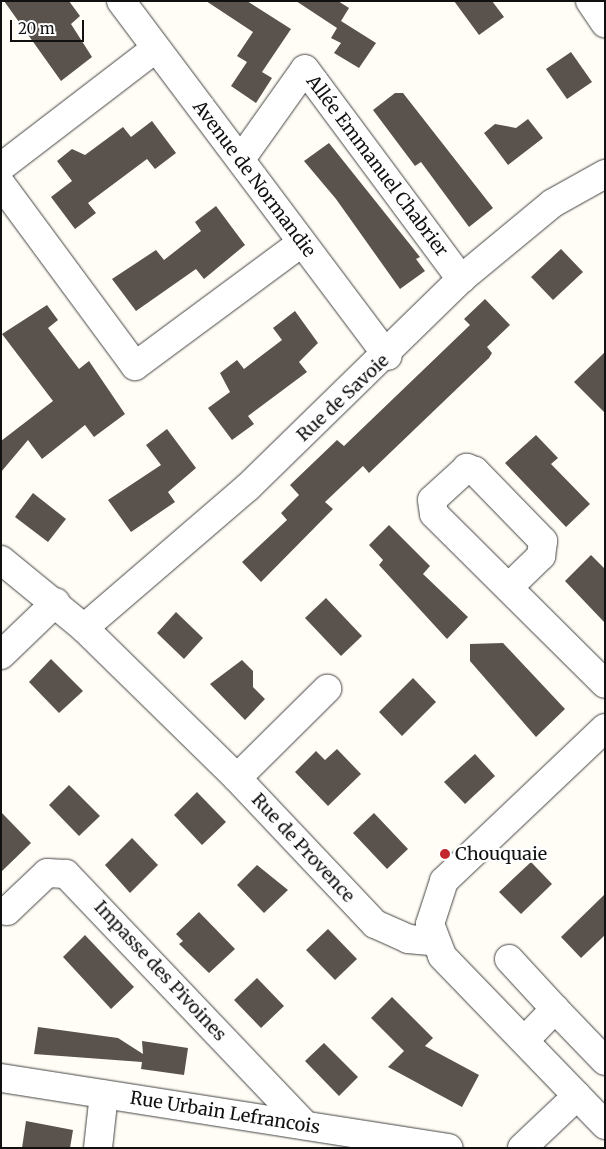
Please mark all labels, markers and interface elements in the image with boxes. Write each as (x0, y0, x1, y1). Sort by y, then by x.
scale bar (12, 10, 86, 42)
text: 20 m (18, 19, 55, 38)
street label: Allée Emmanuel Chabrier (302, 71, 452, 261)
street label: Avenue de Normandie (188, 97, 320, 261)
street label: Rue de Savoie (293, 350, 393, 446)
street label: Rue de Provence (247, 789, 359, 907)
place label: Chouquaie (455, 843, 547, 865)
marker: Chouquaie (439, 848, 451, 860)
street label: Impasse des Pivoines (90, 897, 230, 1045)
street label: Rue Urbain Lefrancois (129, 1087, 321, 1139)

